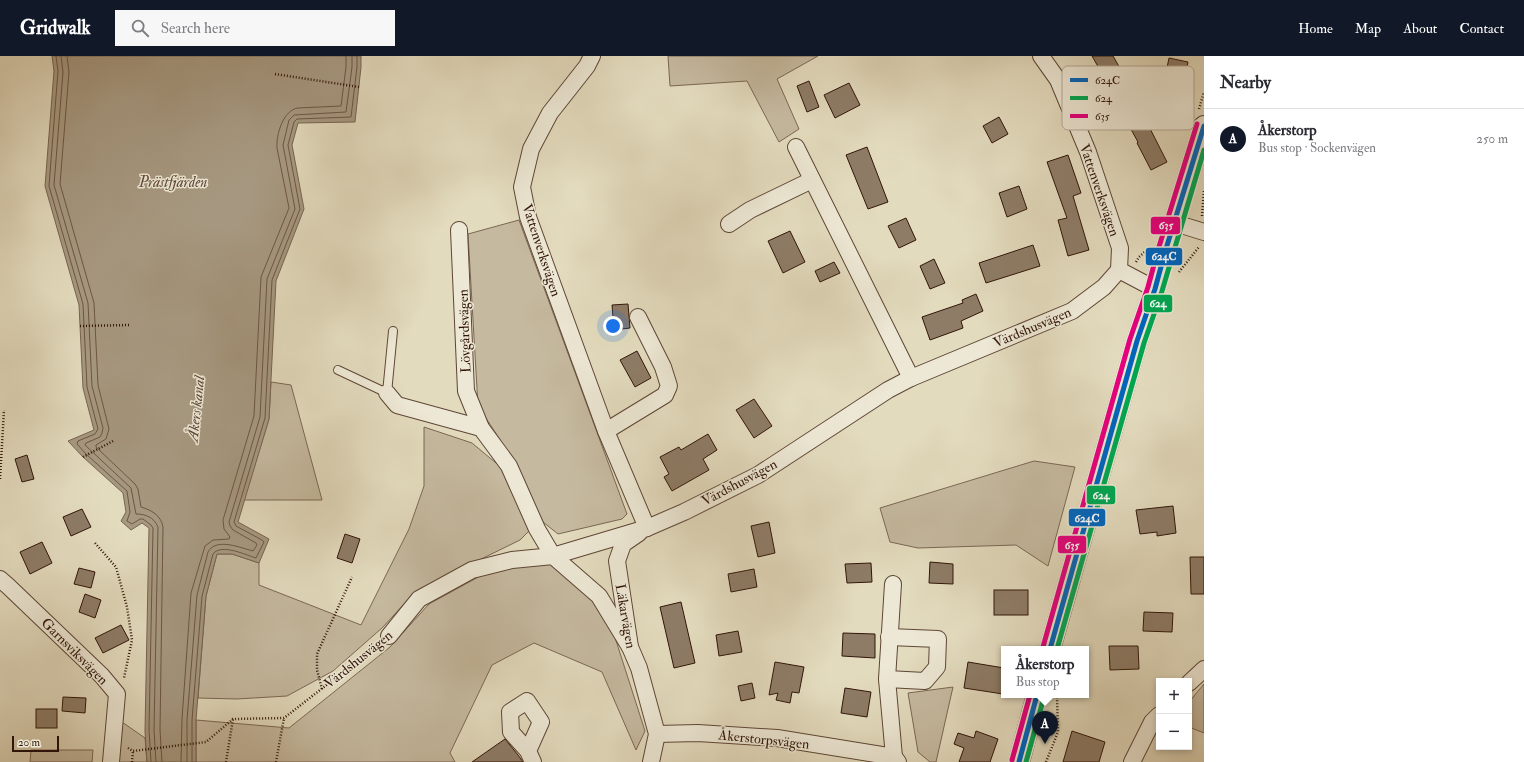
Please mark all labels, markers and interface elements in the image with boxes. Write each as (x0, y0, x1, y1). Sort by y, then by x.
search box (115, 10, 395, 46)
text: Gridwalk (20, 16, 91, 40)
icon: search (129, 17, 151, 39)
text: Search here (161, 19, 230, 38)
text: Home (1298, 20, 1333, 37)
text: Map (1355, 20, 1381, 37)
text: About (1403, 20, 1437, 37)
text: Contact (1459, 20, 1504, 37)
legend (1062, 66, 1194, 130)
text: Nearby (1220, 72, 1271, 93)
text: 624C (1095, 74, 1120, 87)
text: 624 (1095, 92, 1113, 105)
text: 635 (1095, 110, 1110, 123)
text: Åkerstorp (1258, 121, 1317, 140)
text: A (1229, 131, 1237, 147)
text: 250 m (1476, 131, 1508, 147)
text: Bus stop · Sockenvägen (1258, 140, 1376, 156)
street label: Vattenverksvägen (1076, 142, 1123, 239)
water label: Prästfjärden (138, 173, 207, 192)
street label: Vattenverksvägen (519, 202, 565, 299)
line badge: 635 (1150, 216, 1181, 235)
text: 635 (1159, 219, 1173, 232)
line badge: 624C (1145, 247, 1183, 266)
text: 624C (1151, 250, 1177, 264)
street label: Lövgårdsvägen (455, 289, 474, 373)
line badge: 624 (1143, 294, 1173, 313)
text: 624 (1149, 297, 1168, 311)
street label: Värdshusvägen (991, 303, 1074, 352)
your location (603, 316, 623, 336)
water label: Åkers kanal (182, 374, 210, 445)
street label: Värdshusvägen (699, 455, 780, 509)
line badge: 624 (1086, 485, 1116, 505)
text: 624 (1092, 489, 1111, 503)
line badge: 624C (1068, 508, 1106, 527)
text: 624C (1074, 512, 1100, 526)
line badge: 635 (1057, 535, 1087, 554)
text: 635 (1065, 539, 1079, 552)
street label: Läkarvägen (611, 582, 640, 650)
street label: Garnsviksvägen (38, 614, 112, 688)
street label: Värdshusvägen (321, 627, 396, 692)
popup (1001, 646, 1089, 698)
text: Åkerstorp (1016, 655, 1074, 674)
text: Bus stop (1016, 674, 1060, 690)
map controls (1156, 678, 1192, 750)
button: + (1156, 678, 1192, 714)
pin: A (1032, 711, 1058, 744)
button: − (1156, 714, 1192, 750)
street label: Åkerstorpsvägen (717, 726, 810, 754)
scale bar (12, 734, 59, 753)
text: 20 m (18, 736, 40, 749)

